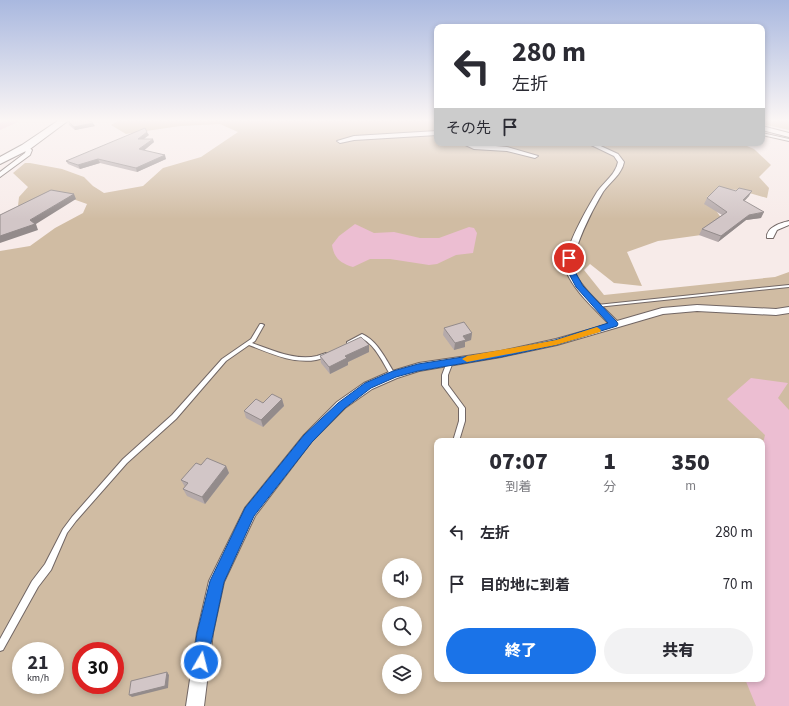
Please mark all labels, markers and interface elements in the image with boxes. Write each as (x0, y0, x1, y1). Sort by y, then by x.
text: 280 m (512, 32, 586, 72)
icon: left (446, 40, 498, 92)
text: 左折 (512, 72, 548, 97)
icon: arrive (499, 116, 521, 138)
text: その先 (446, 118, 491, 139)
pin (552, 241, 586, 275)
icon: arrive (558, 247, 580, 269)
text: 07:07 (489, 444, 548, 479)
text: 1 (603, 444, 616, 479)
text: 350 (671, 445, 710, 480)
text: m (685, 477, 696, 495)
text: 到着 (506, 478, 532, 496)
text: 分 (603, 478, 616, 496)
icon: left (446, 521, 468, 543)
text: 280 m (715, 522, 753, 543)
text: 左折 (480, 523, 510, 544)
map controls (382, 558, 422, 694)
button: sound (382, 558, 422, 598)
icon: arrive (446, 573, 468, 595)
text: 70 m (723, 574, 753, 595)
text: 目的地に到着 (480, 575, 570, 596)
button: search (382, 606, 422, 646)
button: 終了 (446, 628, 596, 674)
button: 共有 (604, 628, 753, 674)
position arrow (180, 641, 222, 683)
speed limit sign: 30 (72, 642, 124, 694)
text: 21 (27, 649, 49, 677)
button: layers (382, 654, 422, 694)
text: km/h (27, 671, 49, 685)

